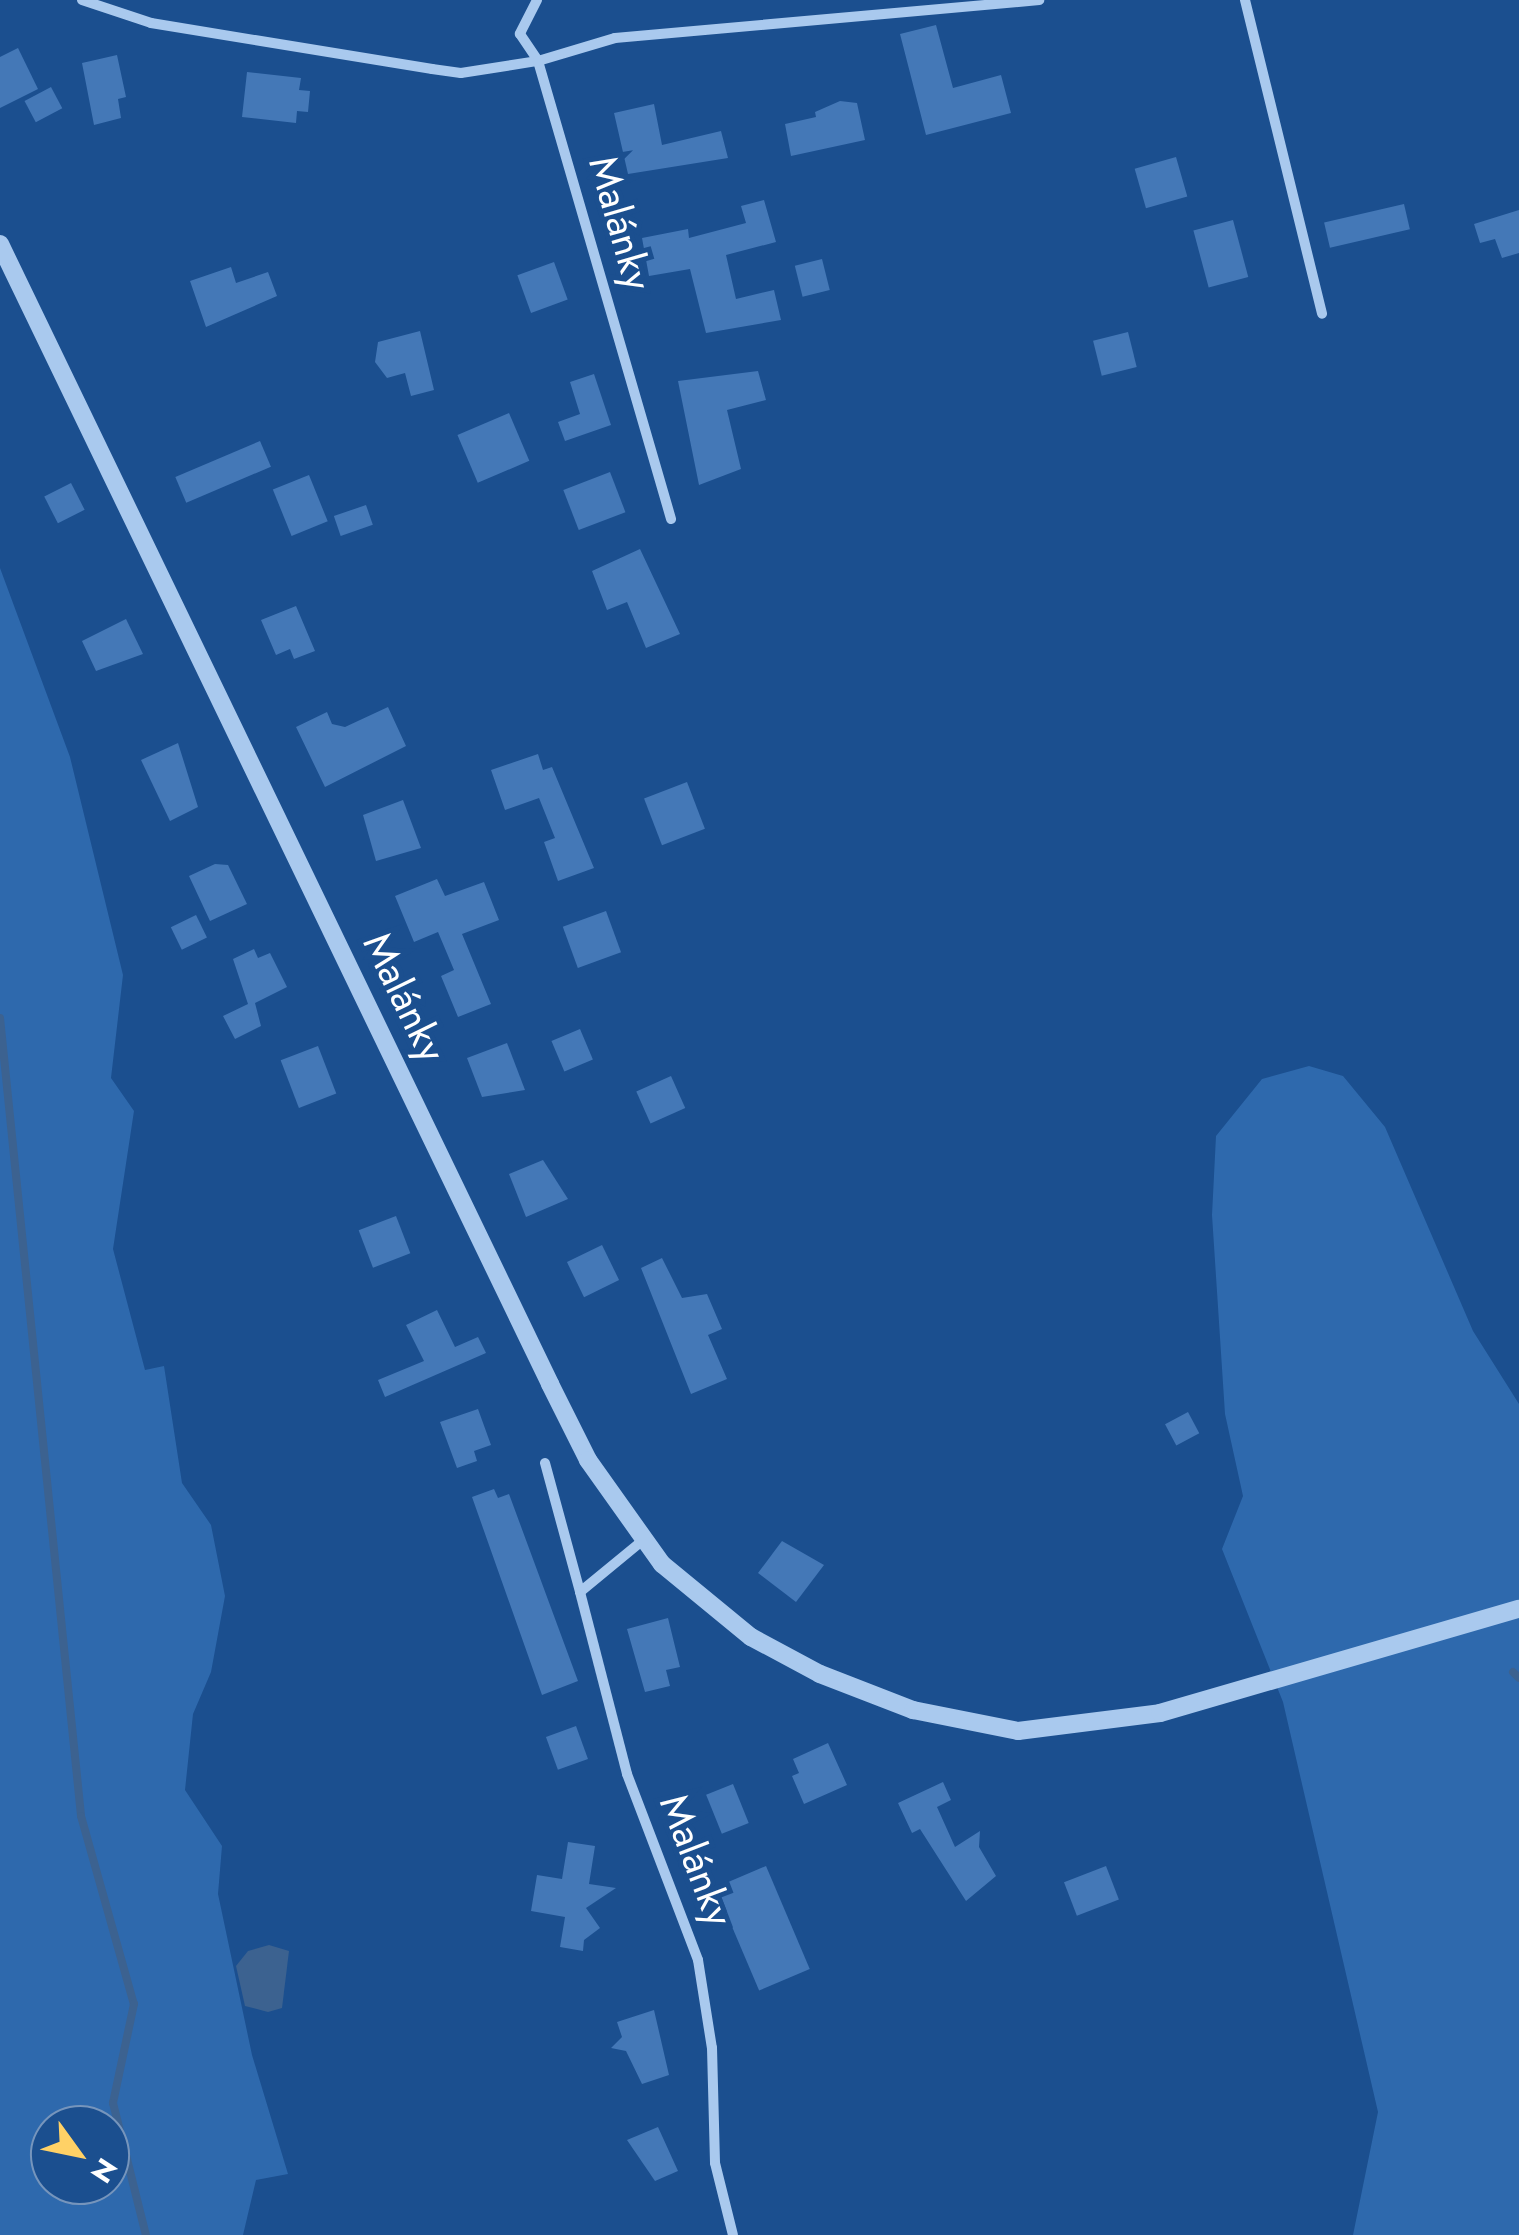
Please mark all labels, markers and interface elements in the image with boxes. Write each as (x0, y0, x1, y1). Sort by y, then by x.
street label: Malánky (579, 151, 663, 295)
street label: Malánky (353, 925, 457, 1069)
street label: Malánky (650, 1787, 744, 1933)
north arrow (30, 2105, 130, 2205)
text: N (81, 2150, 127, 2191)

